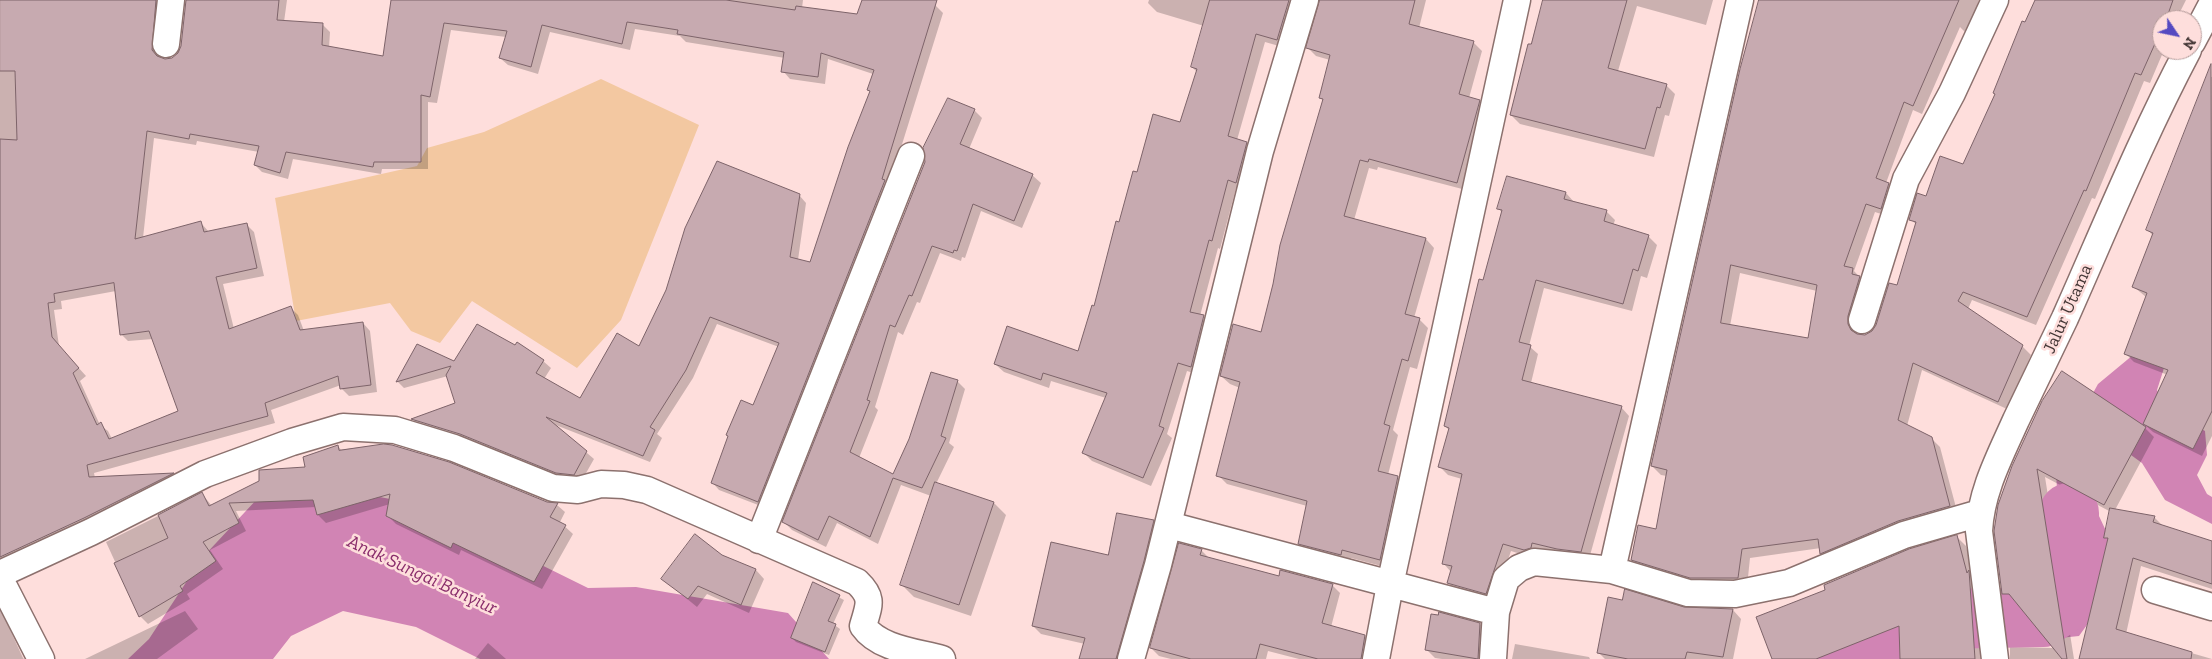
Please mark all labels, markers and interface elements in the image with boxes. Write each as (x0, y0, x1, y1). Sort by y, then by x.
north arrow (2152, 10, 2202, 60)
text: N (2179, 34, 2199, 52)
street label: Jalur Utama (2039, 261, 2097, 357)
water label: Anak Sungai Banyiur (343, 530, 501, 620)

